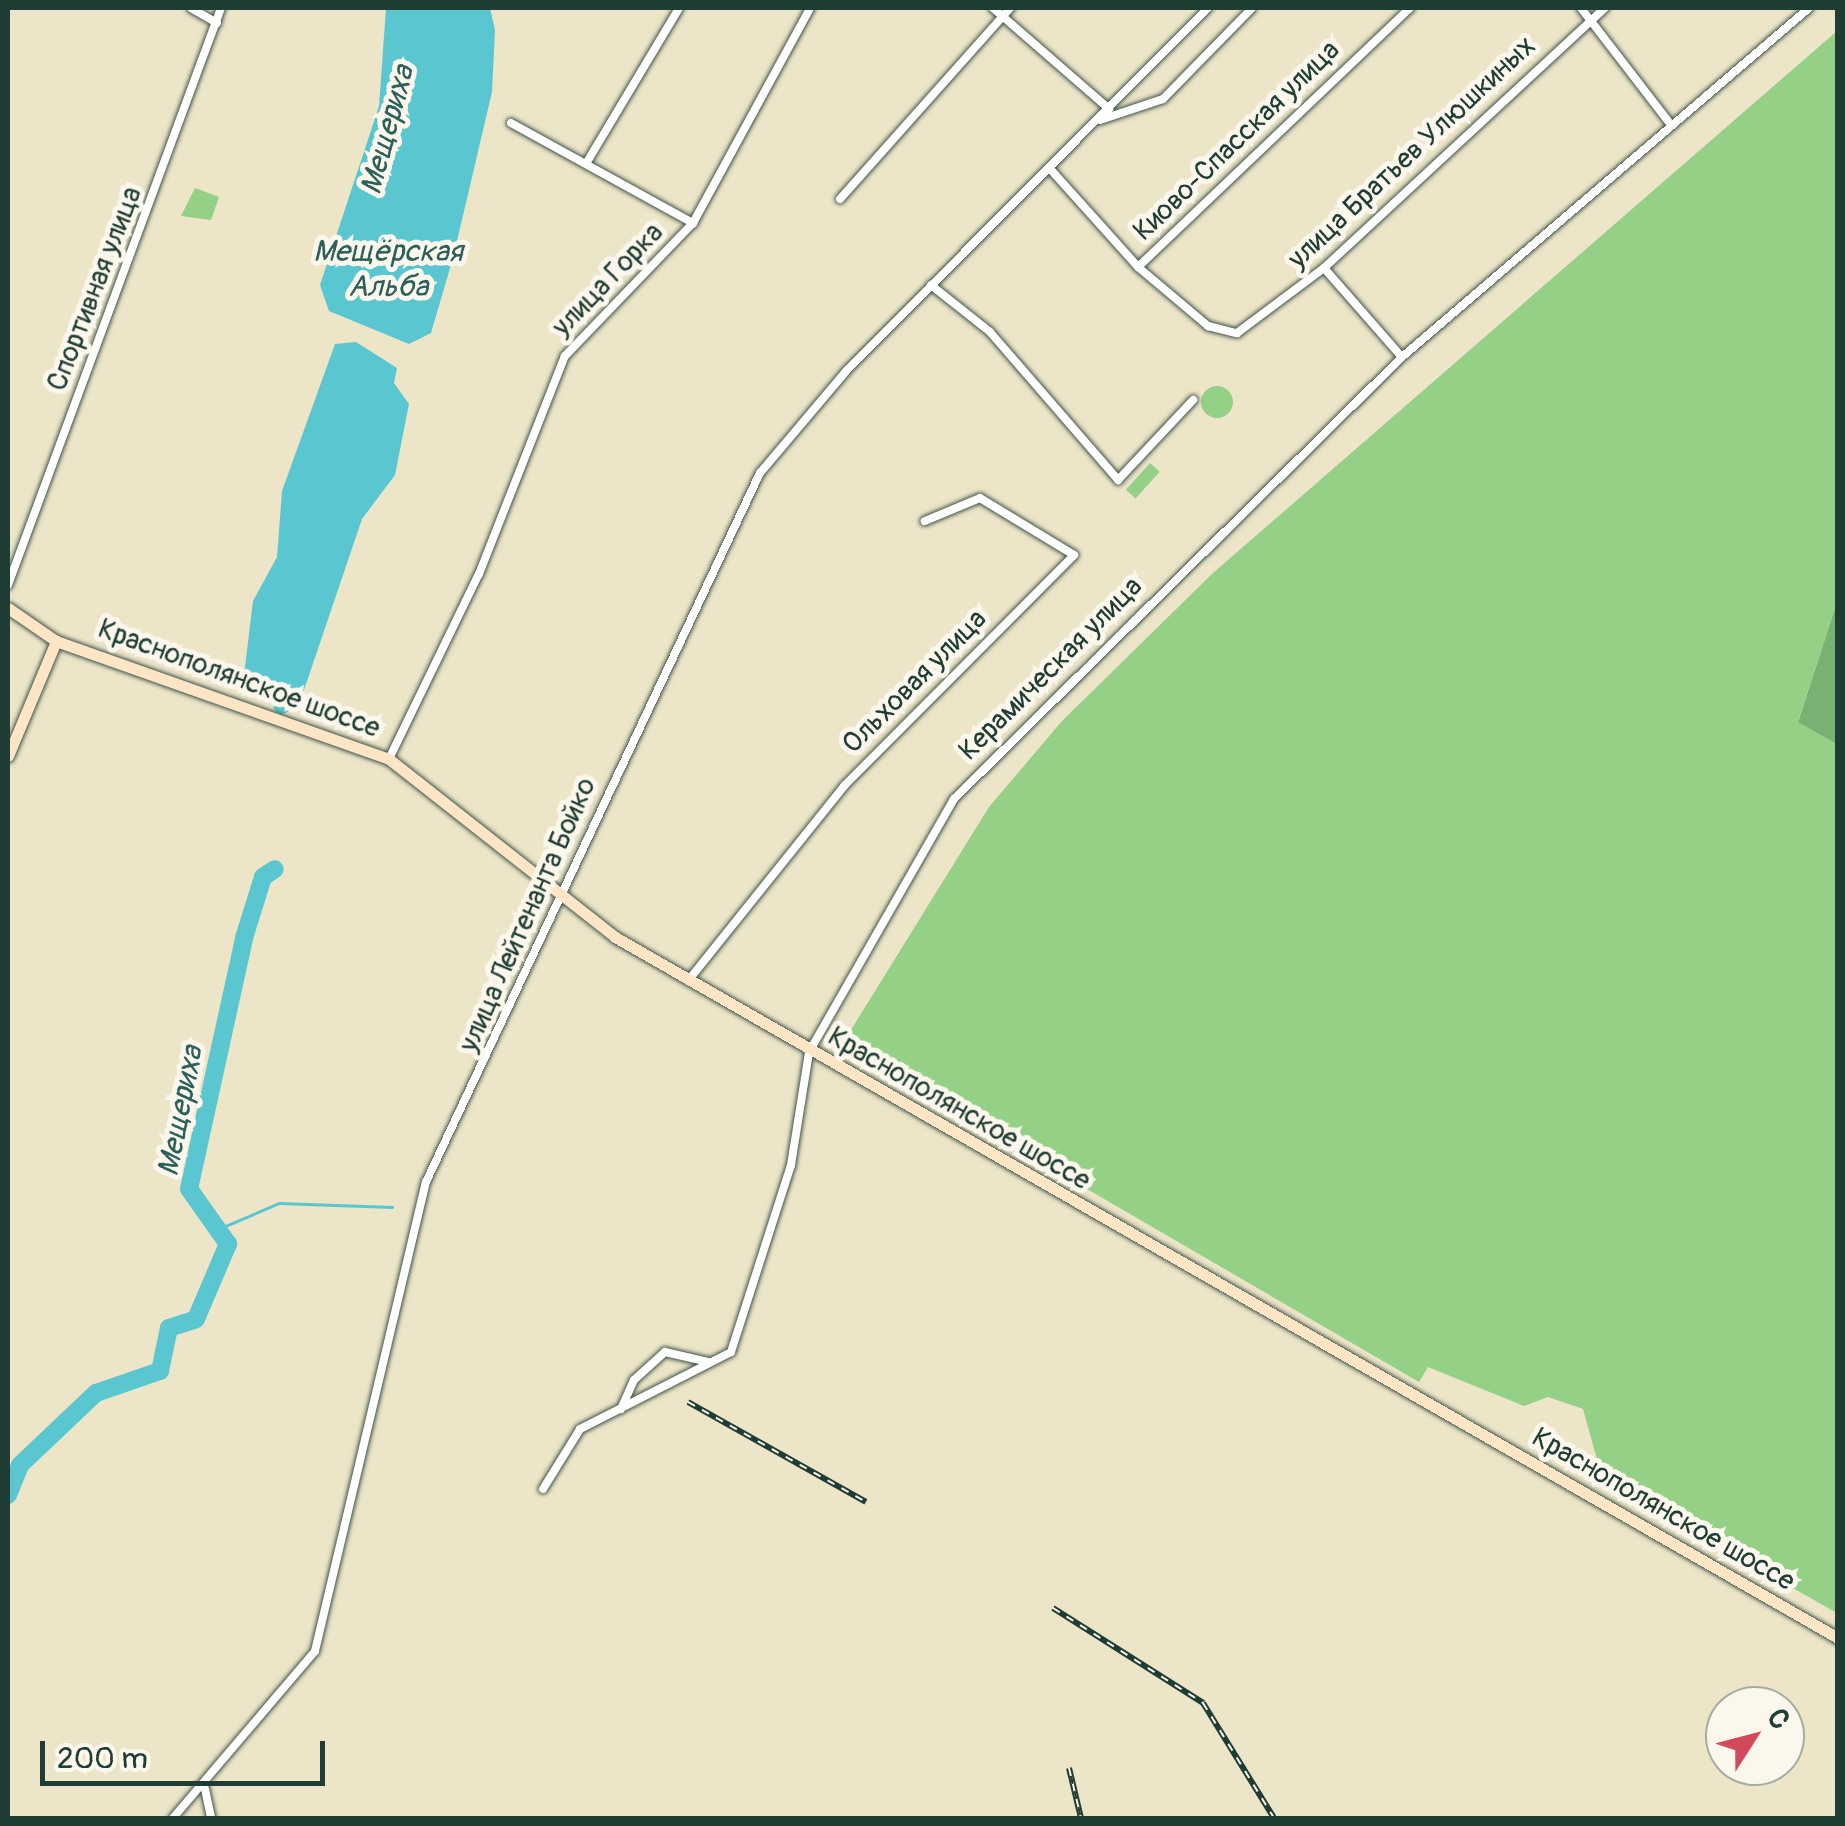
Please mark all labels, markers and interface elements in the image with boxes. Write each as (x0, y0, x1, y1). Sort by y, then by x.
street label: улица Братьев Улюшкиных (1282, 30, 1542, 276)
street label: Киово-Спасская улица (1127, 34, 1347, 248)
water label: Мещериха (354, 62, 422, 198)
street label: Спортивная улица (41, 182, 149, 396)
street label: улица Горка (546, 216, 670, 344)
water label: Мещёрская Альба (313, 234, 463, 304)
street label: Керамическая улица (952, 570, 1150, 768)
street label: Ольховая улица (836, 603, 994, 761)
street label: Краснополянское шоссе (94, 612, 384, 746)
street label: улица Лейтенанта Бойко (452, 773, 604, 1057)
street label: Краснополянское шоссе (822, 1020, 1096, 1198)
water label: Мещериха (151, 1043, 211, 1179)
street label: Краснополянское шоссе (1526, 1421, 1800, 1599)
north arrow (1705, 1686, 1805, 1786)
text: С (1759, 1702, 1797, 1737)
scale bar (45, 1721, 330, 1783)
text: 200 m (57, 1740, 148, 1777)

